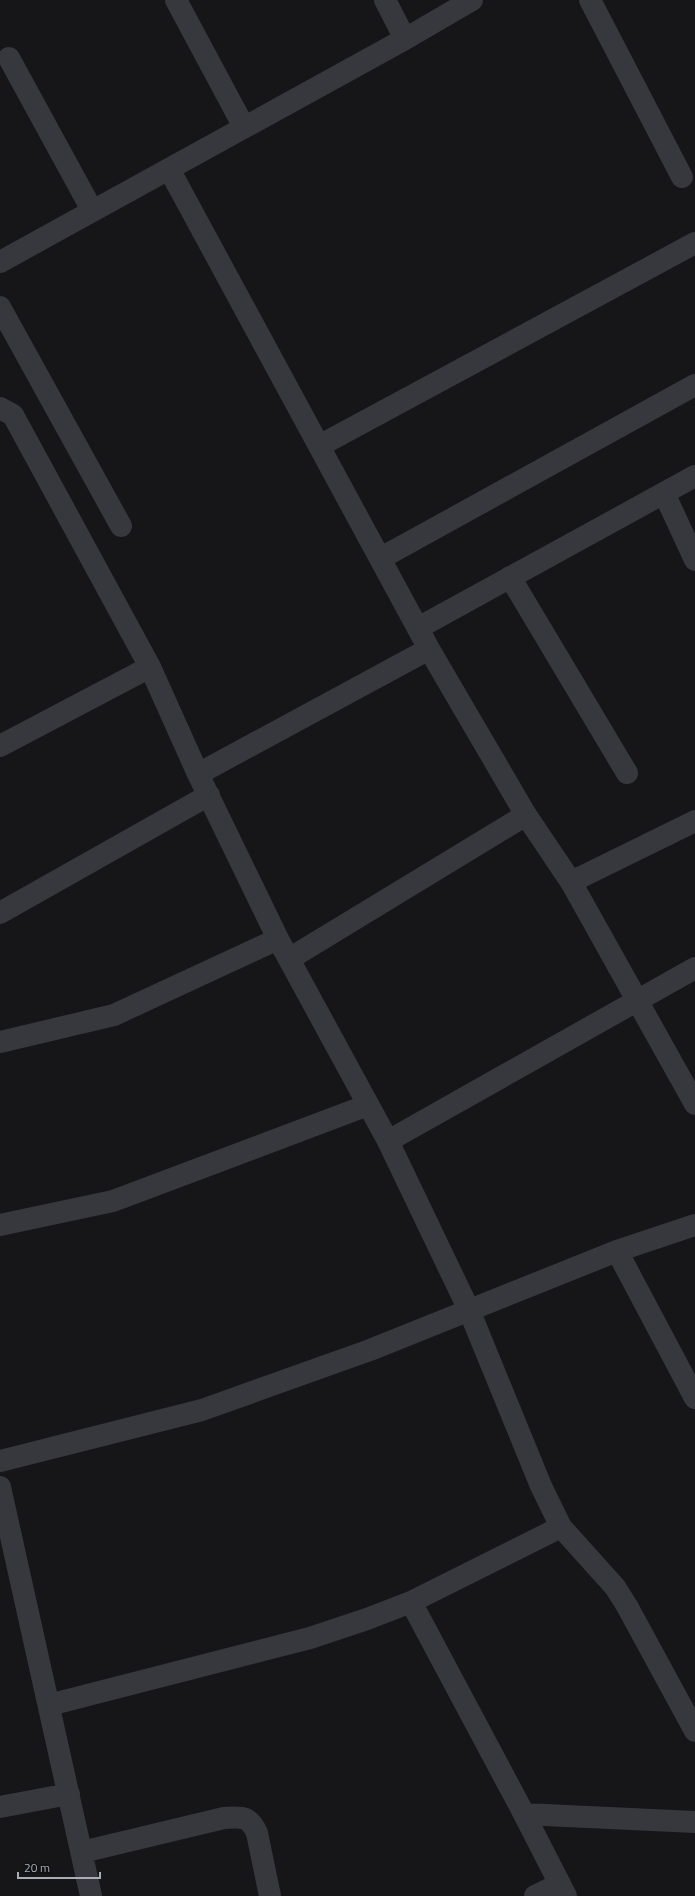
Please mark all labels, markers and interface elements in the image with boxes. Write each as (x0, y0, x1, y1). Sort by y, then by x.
scale bar (18, 1854, 100, 1880)
text: 20 m (24, 1858, 50, 1877)

